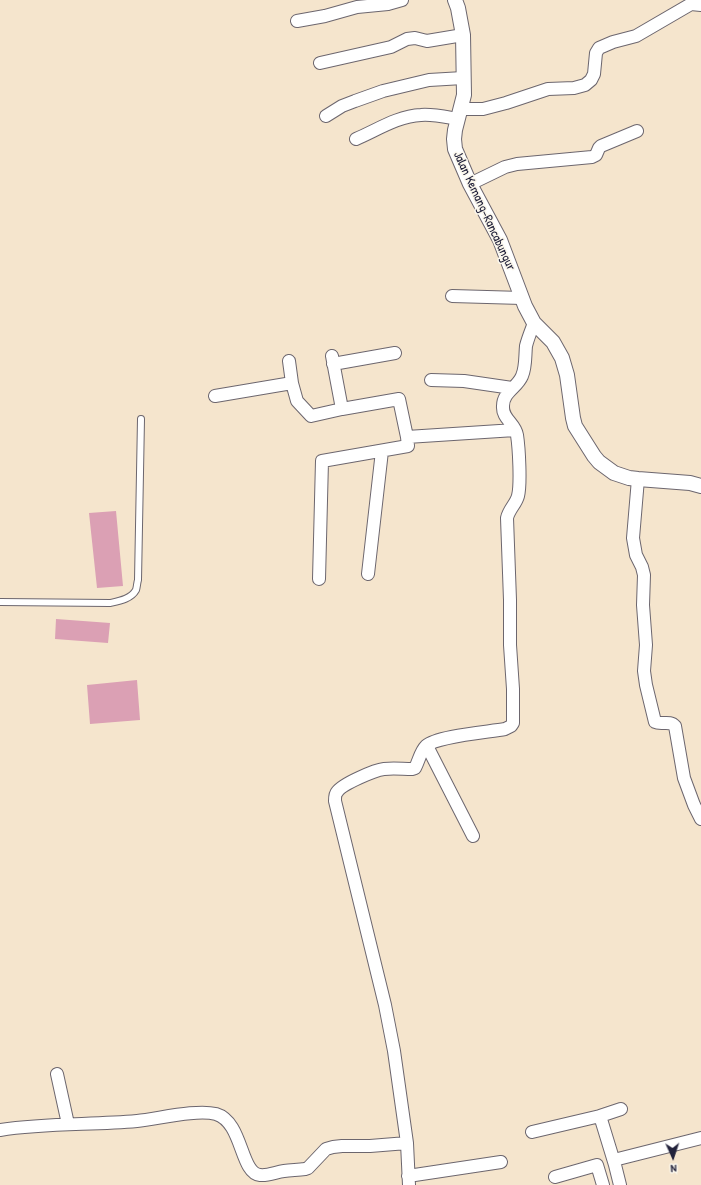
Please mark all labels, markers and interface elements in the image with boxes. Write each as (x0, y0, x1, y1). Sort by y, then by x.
street label: Jalan Kemang–Rancabungur (450, 149, 518, 273)
north arrow (653, 1137, 693, 1177)
text: N (670, 1162, 677, 1176)

